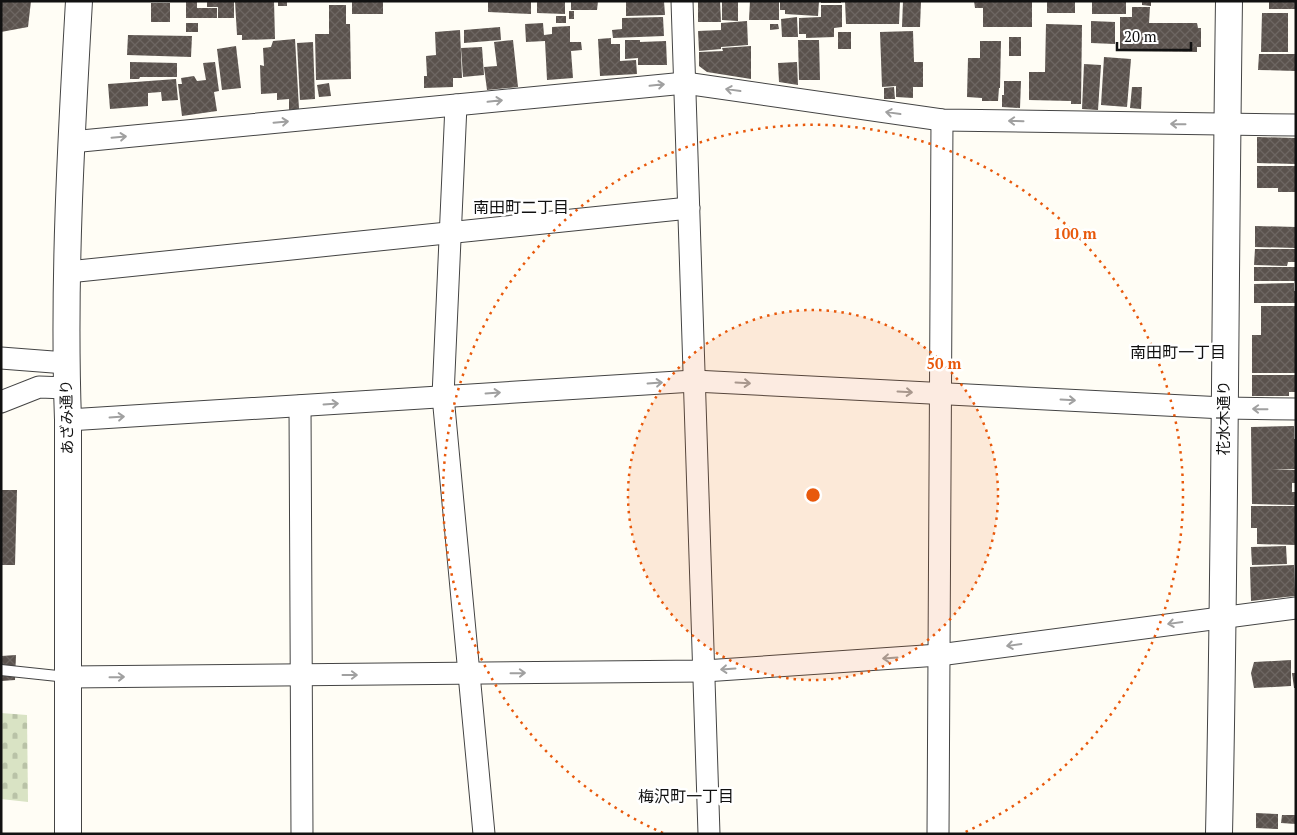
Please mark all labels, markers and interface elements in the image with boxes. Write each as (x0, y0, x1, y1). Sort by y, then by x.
scale bar (1117, 20, 1191, 52)
text: 20 m (1124, 26, 1157, 46)
one-way arrow (649, 81, 665, 90)
one-way arrow (725, 84, 741, 94)
one-way arrow (487, 96, 503, 106)
one-way arrow (886, 108, 902, 118)
one-way arrow (1008, 116, 1024, 126)
one-way arrow (273, 117, 289, 126)
one-way arrow (1171, 119, 1187, 129)
one-way arrow (111, 132, 127, 142)
district label: 南田町二丁目 (473, 196, 569, 218)
text: 100 m (1053, 223, 1097, 243)
district label: 南田町一丁目 (1130, 341, 1226, 363)
text: 50 m (927, 353, 962, 373)
one-way arrow (647, 378, 663, 388)
street label: あざみ通り (55, 379, 77, 455)
one-way arrow (735, 379, 751, 388)
street label: 花水木通り (1213, 380, 1233, 456)
one-way arrow (897, 387, 913, 396)
one-way arrow (485, 389, 501, 398)
one-way arrow (1059, 395, 1075, 404)
one-way arrow (323, 399, 339, 408)
one-way arrow (1252, 404, 1268, 413)
one-way arrow (108, 413, 124, 422)
centre of rings (804, 486, 822, 504)
one-way arrow (1167, 618, 1183, 628)
one-way arrow (1006, 640, 1022, 650)
one-way arrow (883, 654, 899, 663)
one-way arrow (721, 665, 737, 674)
one-way arrow (510, 668, 526, 678)
one-way arrow (341, 670, 357, 680)
one-way arrow (108, 672, 124, 682)
district label: 梅沢町一丁目 (638, 785, 734, 807)

